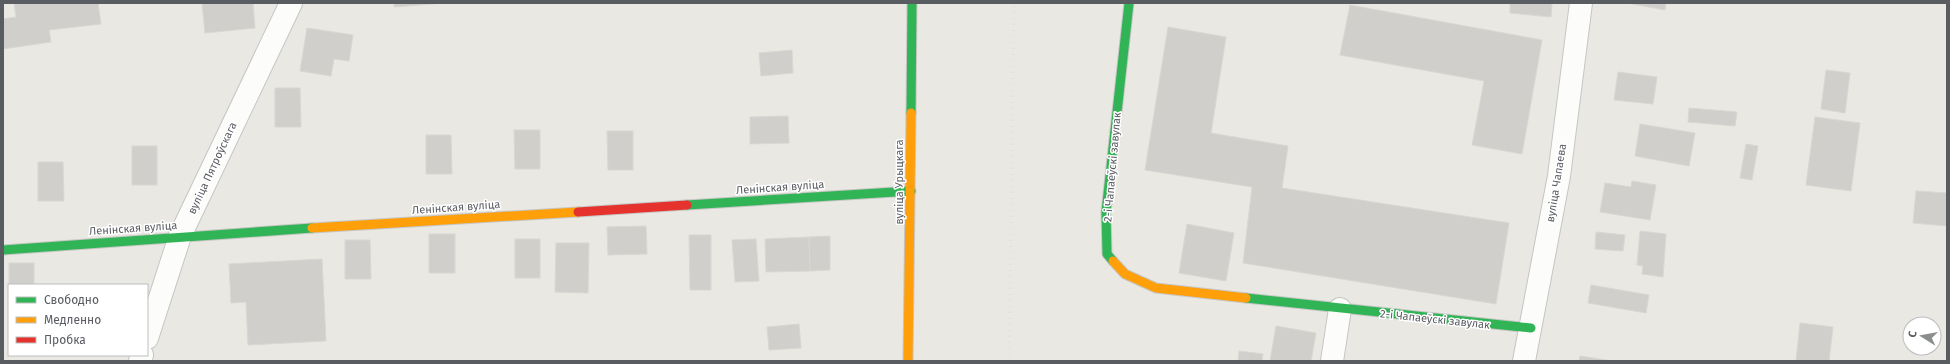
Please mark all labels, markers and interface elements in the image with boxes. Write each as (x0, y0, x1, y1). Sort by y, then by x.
street label: 2-і Чапаеўскі завулак (1101, 111, 1124, 222)
street label: вуліца Пятроўскага (185, 120, 239, 216)
street label: вуліца Урыцкага (893, 140, 906, 224)
street label: вуліца Чапаева (1544, 143, 1569, 223)
street label: Ленінская вуліца (736, 178, 825, 197)
street label: Ленінская вуліца (412, 198, 501, 217)
street label: Ленінская вуліца (89, 219, 178, 238)
legend (8, 284, 148, 356)
text: Свободно (44, 293, 99, 307)
street label: 2-і Чапаеўскі завулак (1379, 307, 1491, 332)
text: Медленно (44, 313, 101, 327)
north arrow (1902, 316, 1942, 356)
text: С (1906, 329, 1920, 339)
text: Пробка (44, 333, 86, 347)

